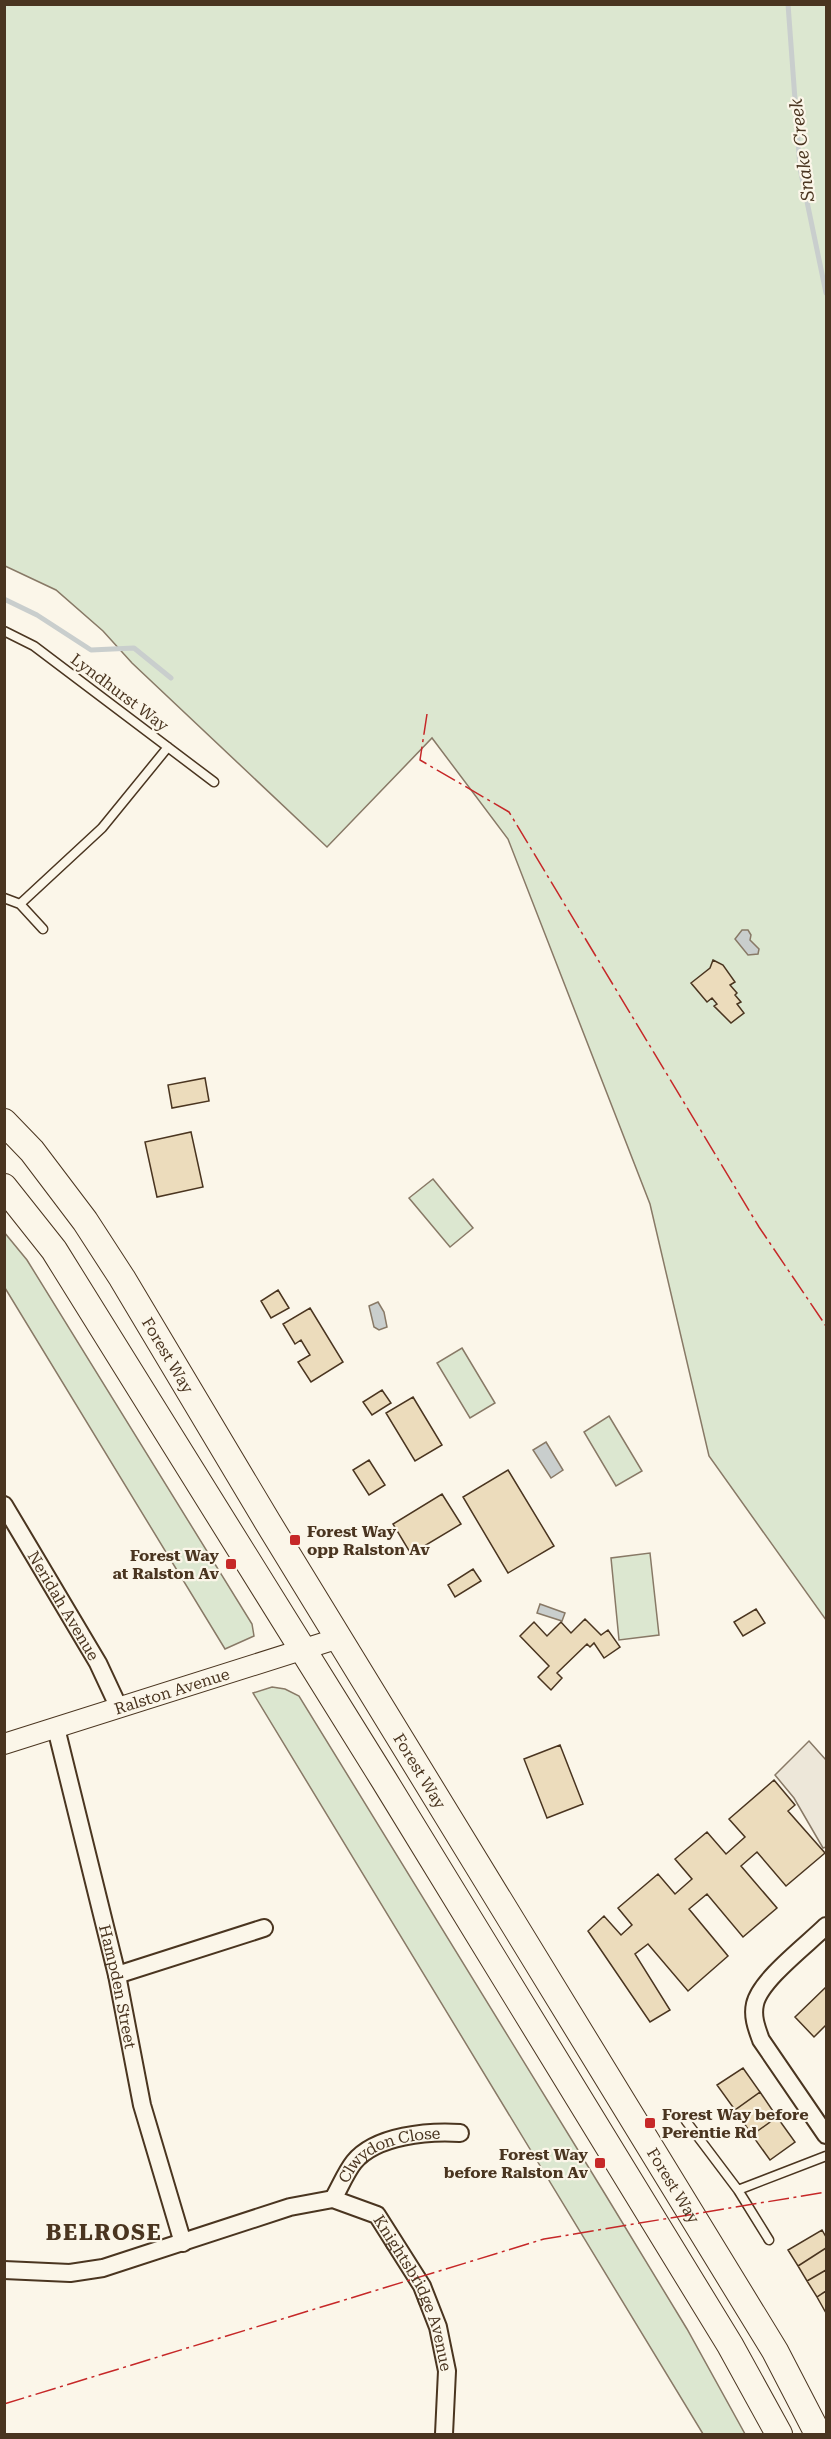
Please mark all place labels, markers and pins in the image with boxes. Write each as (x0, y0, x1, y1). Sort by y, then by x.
place label: Forest Way opp Ralston Av (307, 1522, 430, 1559)
marker: Forest Way opp Ralston Av (288, 1533, 302, 1547)
place label: Forest Way at Ralston Av (112, 1546, 219, 1583)
marker: Forest Way at Ralston Av (224, 1557, 238, 1571)
place label: Forest Way before Perentie Rd (662, 2105, 809, 2142)
marker: Forest Way before Perentie Rd (643, 2116, 657, 2130)
place label: Forest Way before Ralston Av (444, 2145, 588, 2182)
marker: Forest Way before Ralston Av (593, 2156, 607, 2170)

